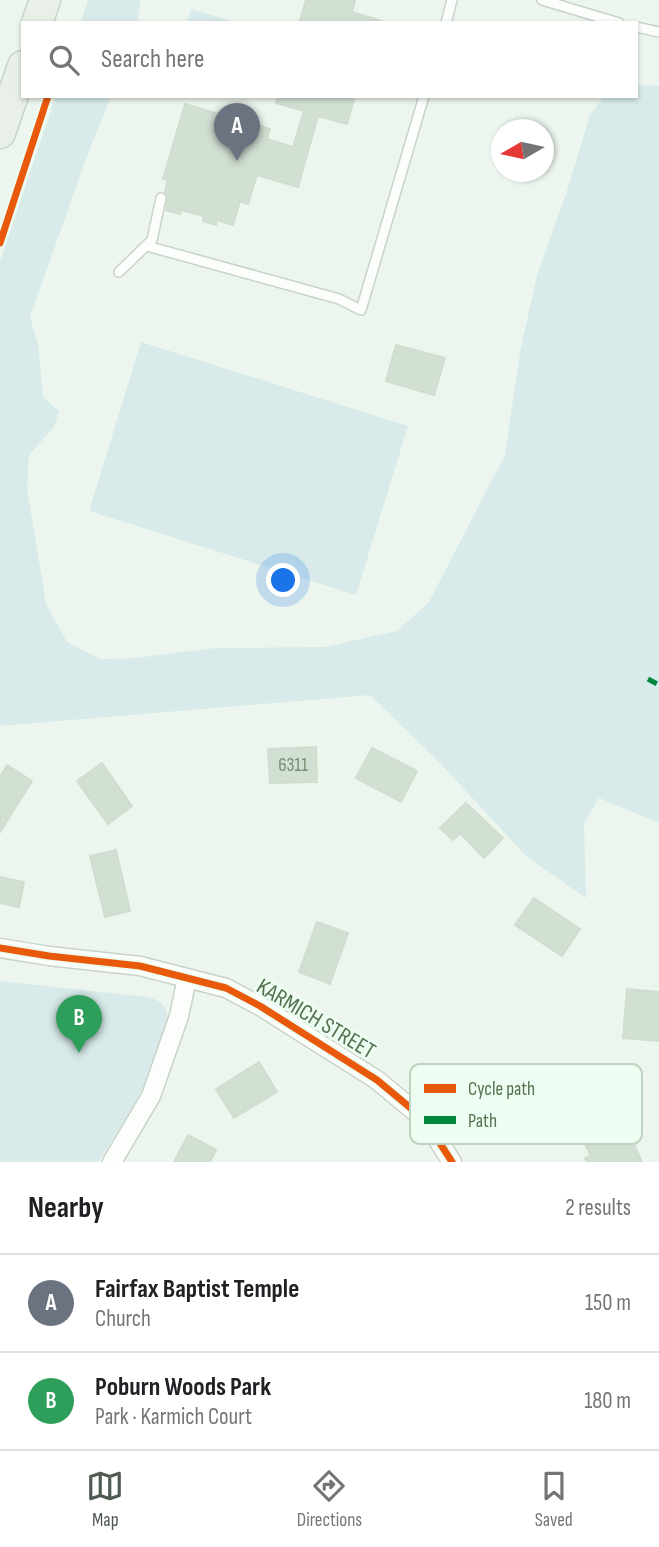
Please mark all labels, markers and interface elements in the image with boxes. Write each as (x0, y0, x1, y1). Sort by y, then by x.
search box (21, 21, 638, 98)
icon: search (45, 41, 83, 79)
text: Search here (101, 44, 204, 75)
pin: A (214, 103, 260, 161)
north arrow (491, 119, 554, 182)
your location (266, 563, 300, 597)
house number: 6311 (278, 754, 308, 777)
street label: KARMICH STREET (251, 973, 381, 1065)
pin: B (56, 995, 102, 1053)
legend (410, 1064, 642, 1144)
text: Cycle path (468, 1078, 535, 1101)
text: Path (468, 1110, 497, 1133)
text: Nearby (28, 1190, 104, 1226)
text: 2 results (565, 1194, 631, 1222)
text: Fairfax Baptist Temple (95, 1274, 299, 1305)
text: A (46, 1289, 56, 1317)
text: 150 m (585, 1289, 631, 1317)
text: Church (95, 1305, 151, 1333)
text: Poburn Woods Park (95, 1372, 271, 1403)
text: B (46, 1387, 56, 1415)
text: 180 m (584, 1387, 631, 1415)
text: Park · Karmich Court (95, 1403, 252, 1431)
tab: Map (86, 1467, 124, 1532)
tab: Directions (297, 1467, 362, 1532)
tab: Saved (535, 1467, 573, 1532)

